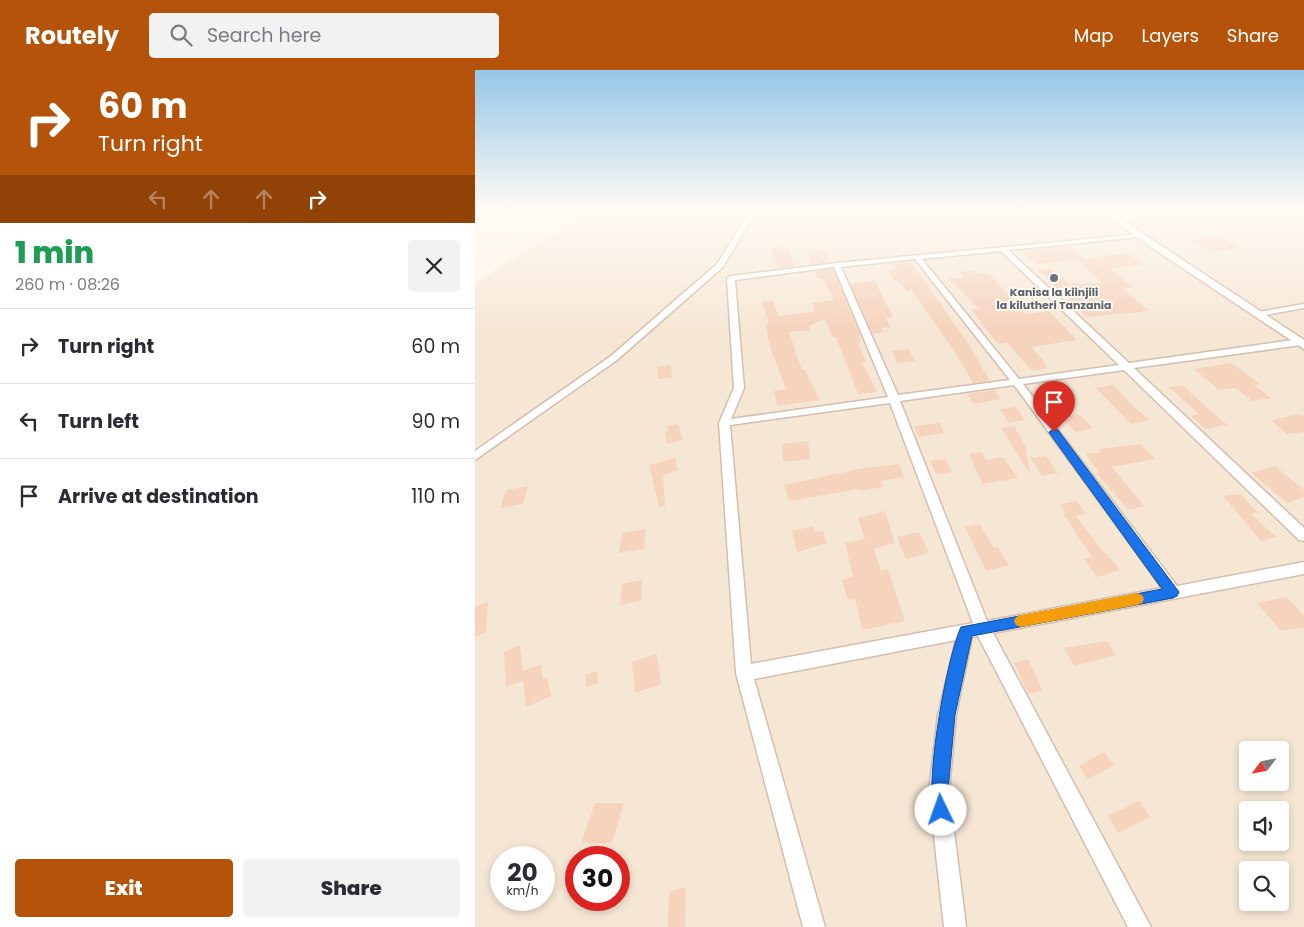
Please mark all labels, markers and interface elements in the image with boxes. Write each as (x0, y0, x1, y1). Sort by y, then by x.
search box (149, 13, 499, 58)
text: Routely (25, 19, 119, 52)
icon: search (167, 21, 195, 49)
text: Search here (207, 22, 321, 49)
text: Map (1074, 23, 1114, 48)
text: Layers (1142, 23, 1199, 48)
text: Share (1227, 23, 1279, 48)
text: 60 m (98, 81, 188, 130)
icon: right (15, 90, 80, 155)
text: Turn right (98, 128, 203, 159)
icon: left (144, 185, 172, 213)
icon: ahead (197, 185, 225, 213)
icon: ahead (250, 185, 278, 213)
icon: right (303, 185, 331, 213)
text: 1 min (15, 231, 94, 274)
button: close (408, 240, 460, 292)
marker: Kanisa la kiinjili la kilutheri Tanzania (1048, 272, 1060, 284)
text: 260 m · 08:26 (15, 273, 120, 296)
place label: Kanisa la kiinjili la kilutheri Tanzania (996, 284, 1112, 313)
icon: right (15, 332, 43, 360)
text: Turn right (58, 333, 154, 360)
text: 60 m (411, 333, 460, 360)
pin (1033, 381, 1075, 432)
icon: arrive (1040, 388, 1068, 416)
icon: left (15, 407, 43, 435)
text: Turn left (58, 408, 139, 435)
text: 90 m (411, 408, 460, 435)
icon: arrive (15, 482, 43, 510)
text: Arrive at destination (58, 483, 259, 510)
text: 110 m (411, 483, 460, 510)
north arrow (1239, 741, 1289, 791)
map controls (1239, 741, 1289, 911)
position arrow (914, 783, 966, 835)
button: sound (1239, 801, 1289, 851)
speed limit sign: 30 (565, 846, 630, 911)
text: 20 (507, 855, 538, 890)
button: Exit (15, 859, 233, 917)
button: Share (243, 859, 460, 917)
button: search (1239, 861, 1289, 911)
text: km/h (507, 882, 538, 899)

